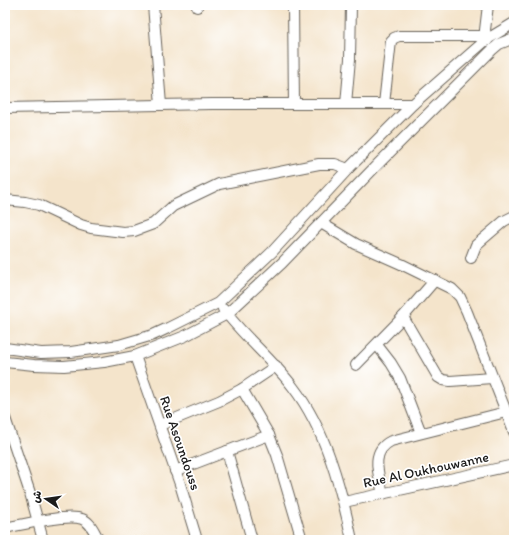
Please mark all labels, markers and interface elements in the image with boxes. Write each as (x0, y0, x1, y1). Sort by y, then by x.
street label: Rue Asoundouss (156, 394, 204, 492)
street label: Rue Al Oukhouwanne (362, 448, 491, 492)
north arrow (26, 479, 66, 519)
text: ش (29, 490, 44, 504)

